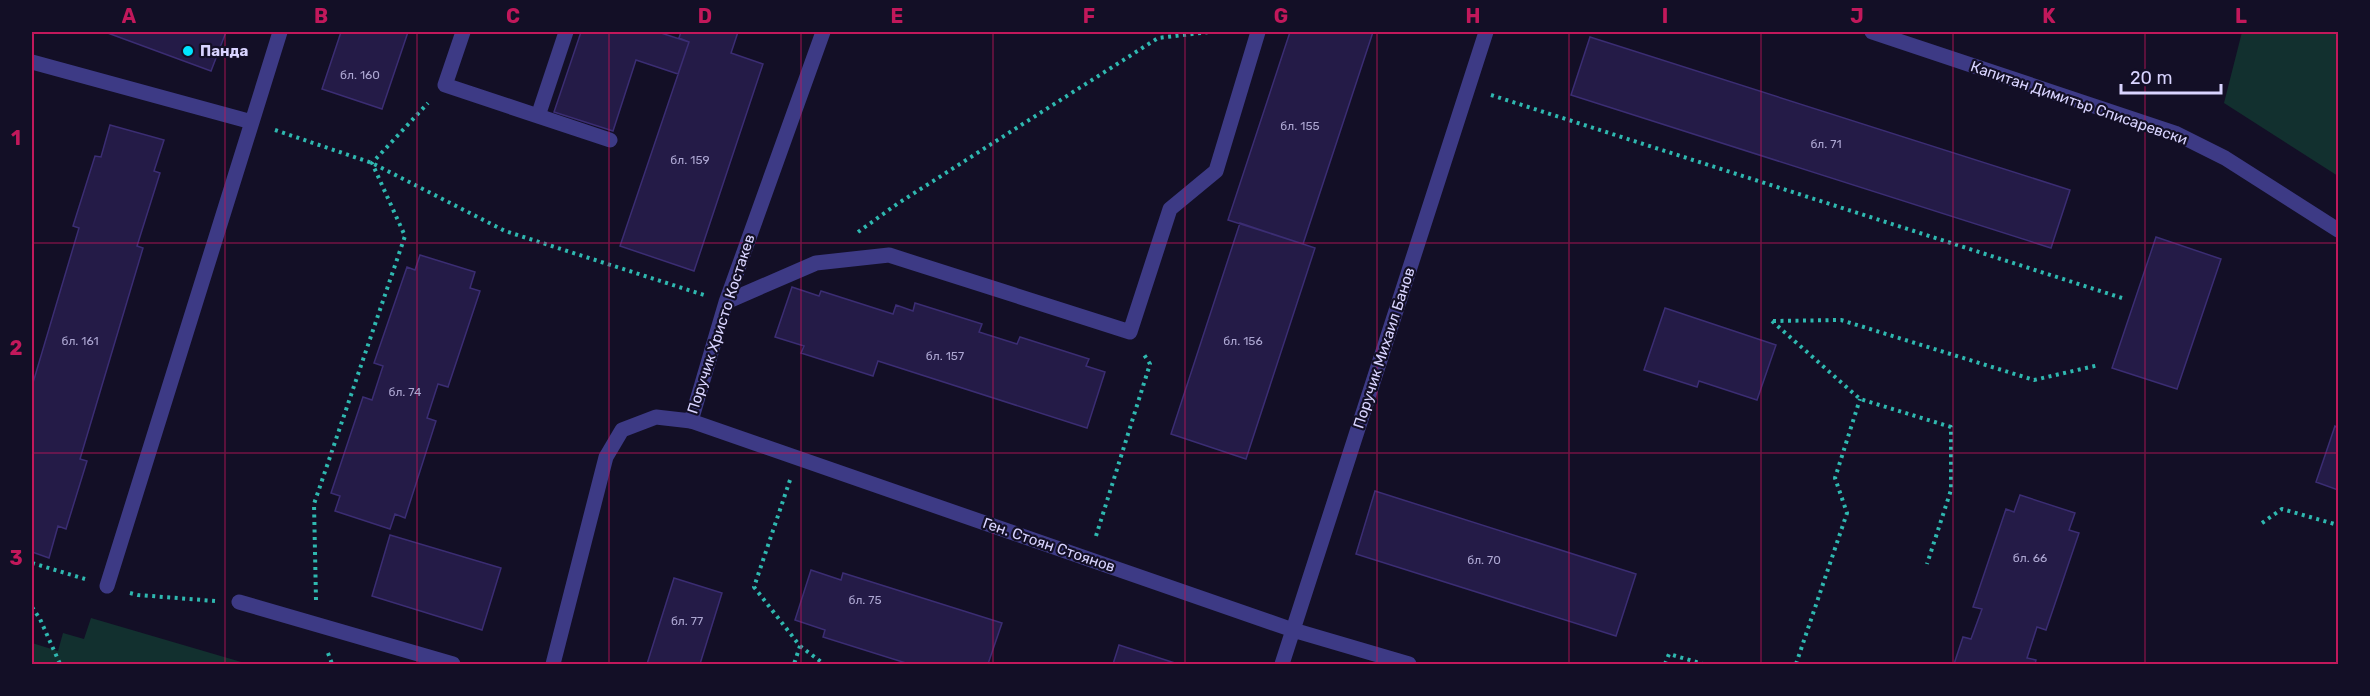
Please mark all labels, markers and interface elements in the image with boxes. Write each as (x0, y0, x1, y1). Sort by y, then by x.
text: A (122, 4, 137, 28)
text: B (314, 4, 328, 28)
text: C (506, 4, 520, 28)
text: D (698, 4, 712, 28)
text: E (891, 4, 903, 28)
text: F (1083, 4, 1095, 28)
text: G (1274, 4, 1288, 28)
text: H (1466, 4, 1480, 28)
text: I (1662, 4, 1668, 28)
text: J (1850, 4, 1864, 28)
text: K (2042, 4, 2056, 28)
text: L (2235, 4, 2247, 28)
place label: Панда (200, 42, 248, 60)
marker: Панда (181, 44, 195, 58)
street label: Капитан Димитър Списаревски (1968, 57, 2190, 149)
scale bar (2121, 57, 2222, 95)
text: 20 m (2130, 67, 2172, 89)
house number: бл. 160 (340, 68, 380, 82)
house number: бл. 155 (1280, 119, 1320, 133)
text: 1 (11, 126, 21, 150)
house number: бл. 71 (1810, 137, 1842, 151)
house number: бл. 159 (670, 153, 710, 167)
street label: Поручик Христо Костакев (683, 232, 759, 416)
street label: Поручик Михаил Банов (1349, 265, 1419, 431)
house number: бл. 161 (61, 334, 99, 348)
house number: бл. 156 (1223, 334, 1263, 348)
text: 2 (10, 336, 23, 360)
house number: бл. 157 (926, 349, 964, 363)
house number: бл. 74 (388, 385, 422, 399)
street label: Ген. Стоян Стоянов (980, 514, 1118, 576)
text: 3 (9, 546, 23, 570)
house number: бл. 66 (2013, 551, 2047, 565)
house number: бл. 70 (1467, 553, 1501, 567)
house number: бл. 75 (848, 593, 882, 607)
house number: бл. 77 (671, 614, 703, 628)

